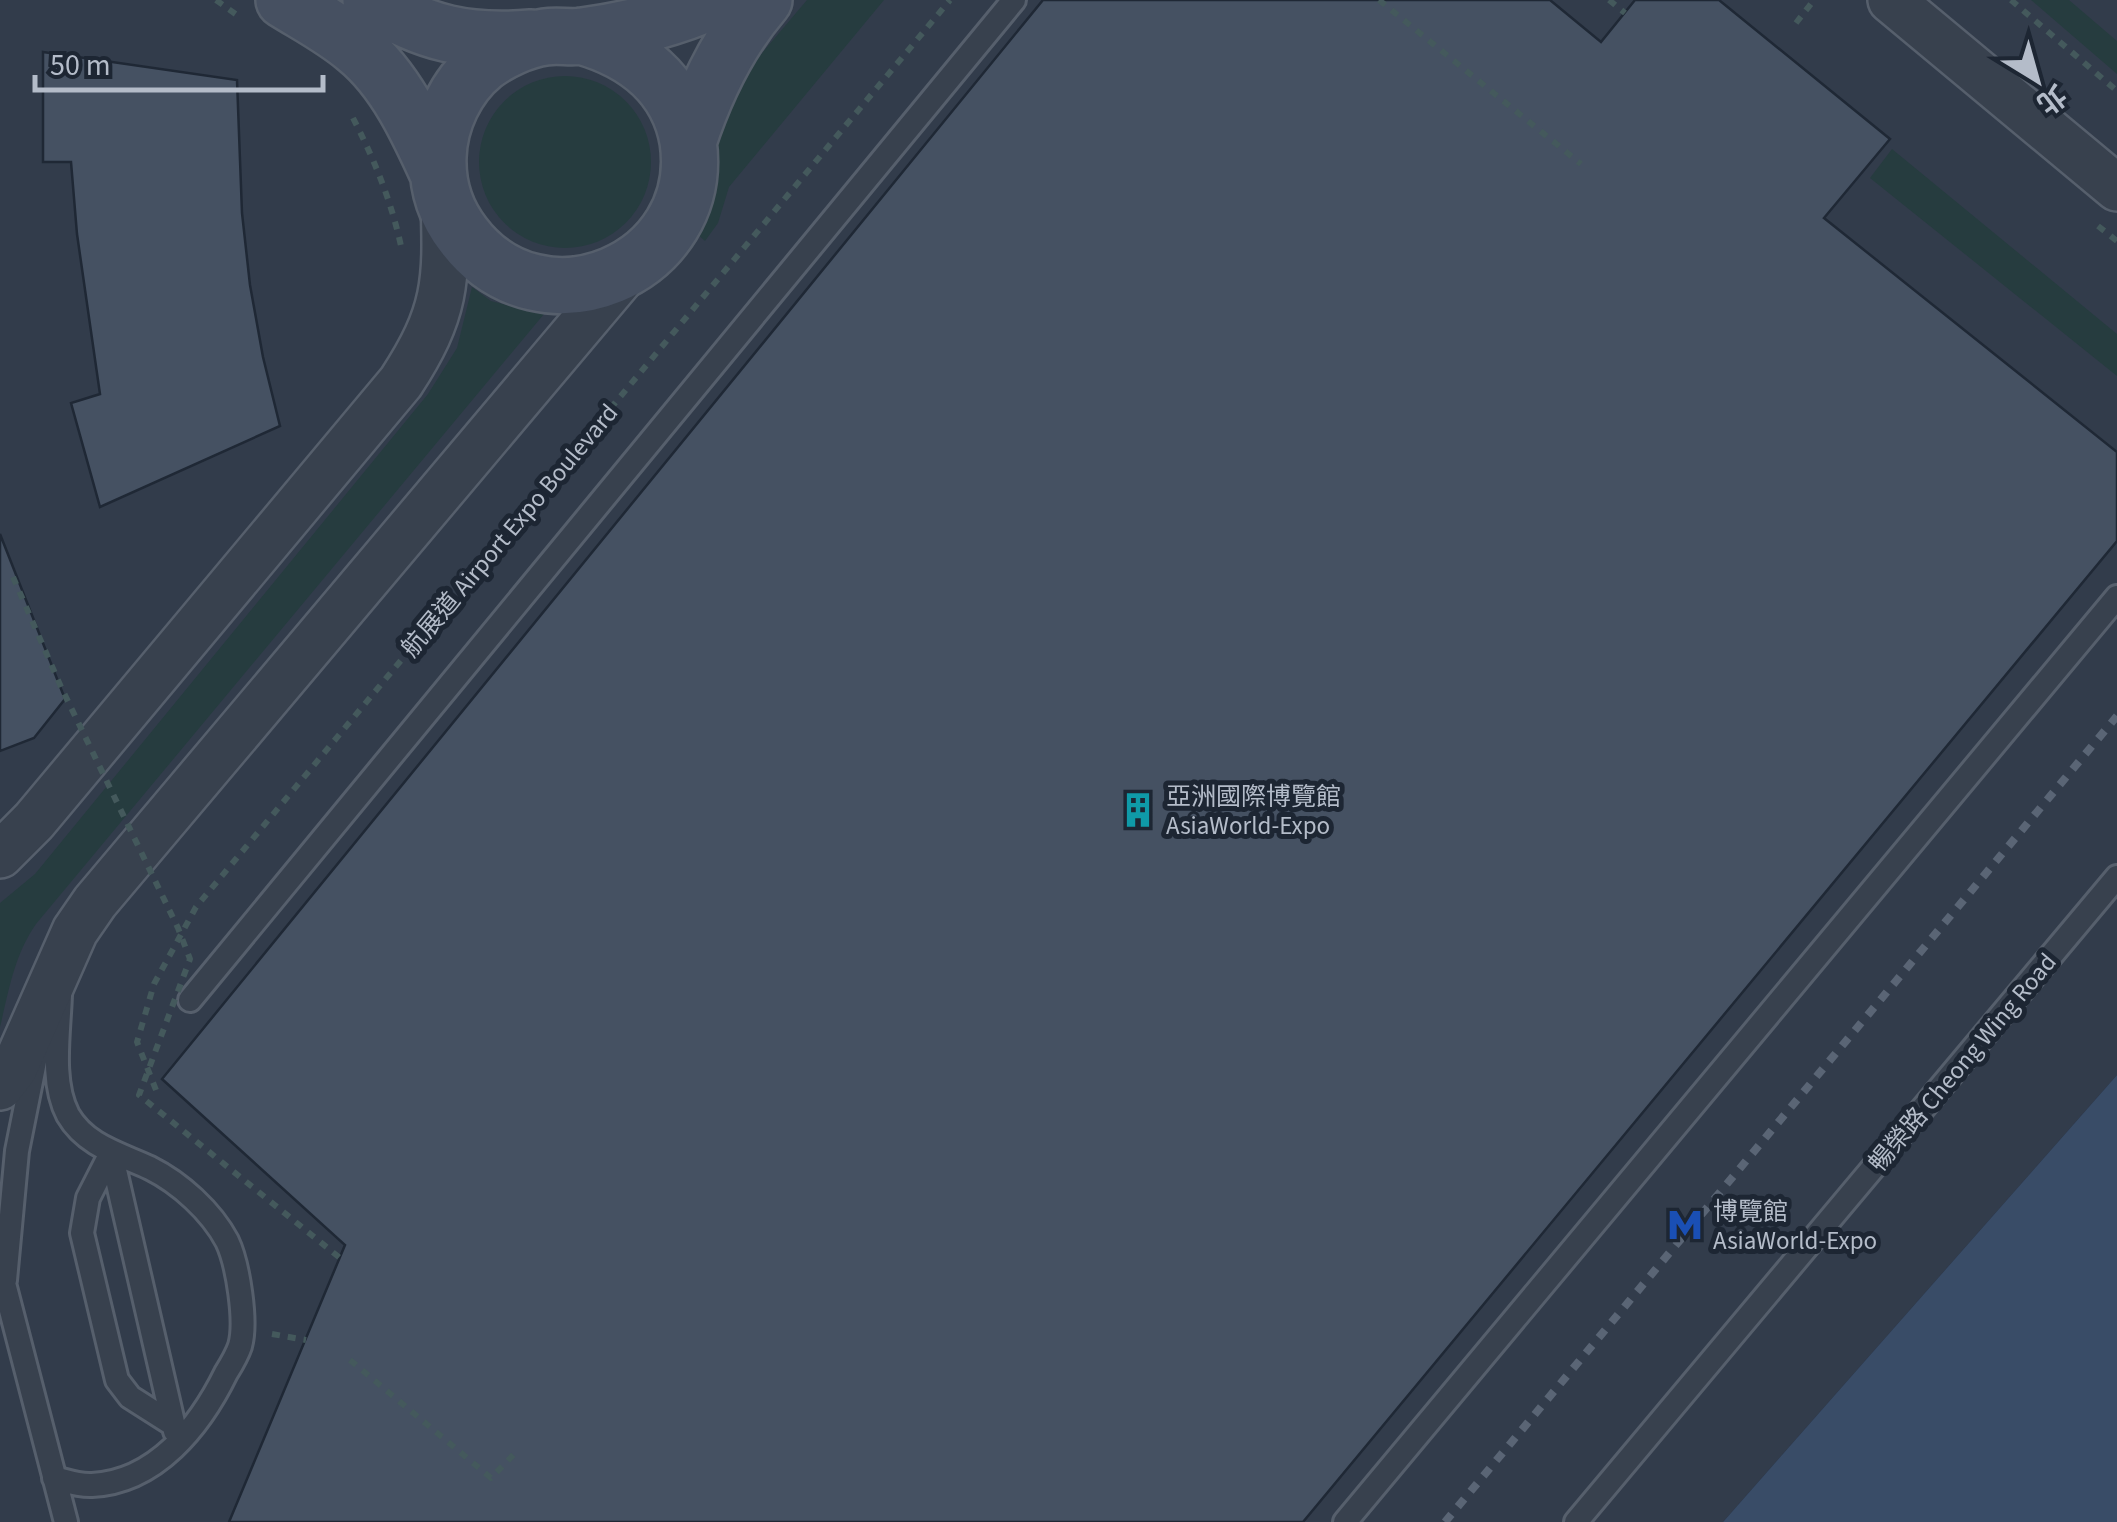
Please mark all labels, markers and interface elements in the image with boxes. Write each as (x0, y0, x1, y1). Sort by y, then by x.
scale bar (35, 30, 322, 92)
north arrow (1987, 30, 2087, 130)
text: 50 m (50, 44, 111, 87)
text: 北 (2028, 75, 2075, 124)
street label: 航展道 Airport Expo Boulevard (393, 396, 627, 665)
place label: 亞洲國際博覽館 AsiaWorld-Expo (1166, 779, 1341, 844)
building icon: 亞洲國際博覽館 AsiaWorld-Expo (1119, 791, 1157, 829)
street label: 暢榮路 Cheong Wing Road (1860, 945, 2065, 1180)
place label: 博覽館 AsiaWorld-Expo (1713, 1194, 1877, 1259)
metro station icon: 博覽館 AsiaWorld-Expo (1666, 1206, 1704, 1244)

